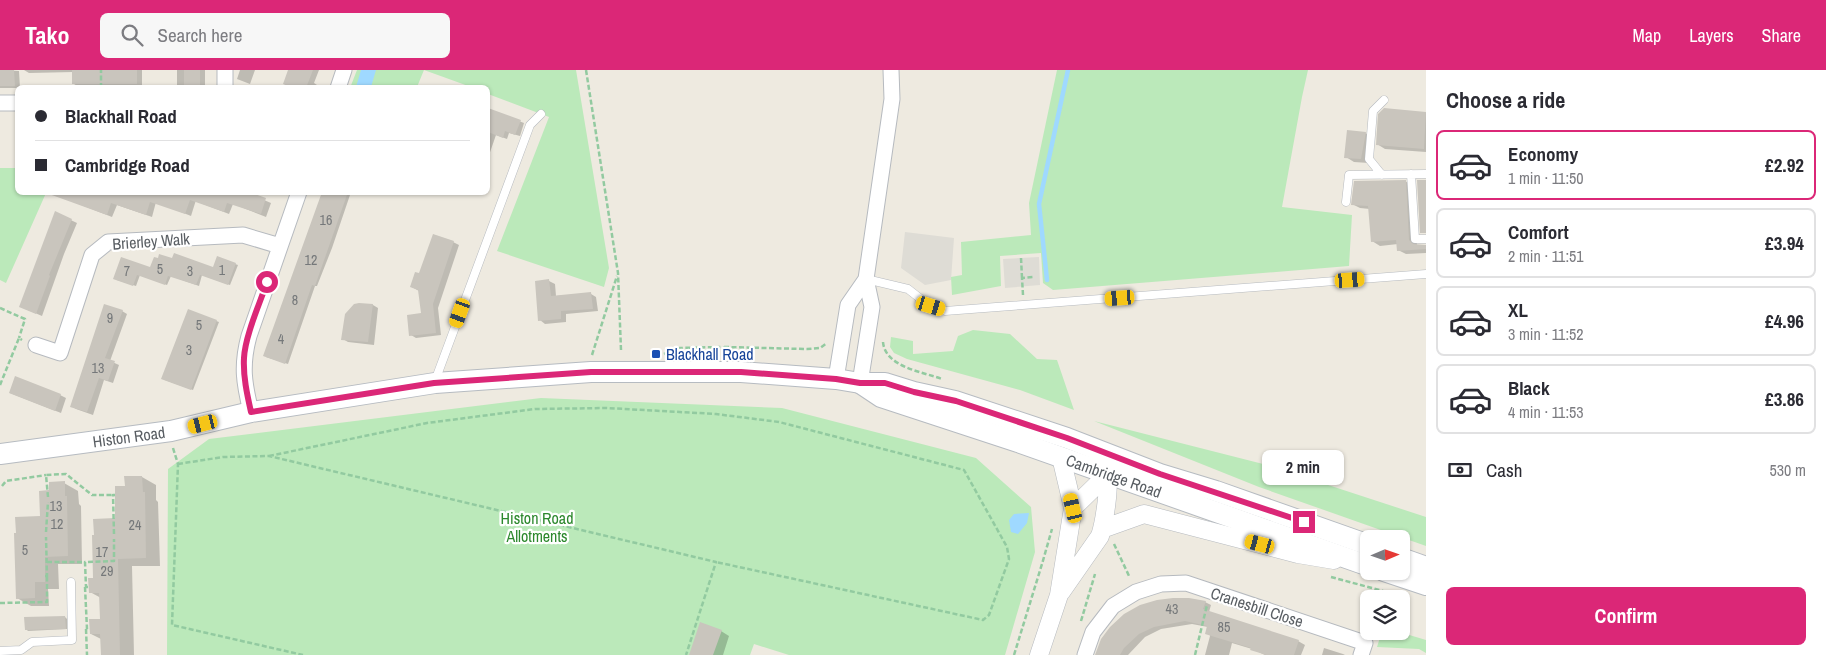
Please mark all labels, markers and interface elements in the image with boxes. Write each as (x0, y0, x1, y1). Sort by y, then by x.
search box (100, 13, 450, 58)
text: Tako (25, 19, 70, 51)
icon: search (118, 21, 146, 49)
text: Search here (158, 22, 242, 48)
text: Map (1633, 23, 1661, 48)
text: Layers (1689, 23, 1734, 48)
text: Share (1762, 23, 1801, 48)
text: Choose a ride (1446, 85, 1565, 115)
text: Blackhall Road (65, 103, 177, 129)
text: Economy (1508, 141, 1578, 167)
icon: car (1448, 143, 1493, 188)
text: Cambridge Road (65, 152, 190, 178)
text: £2.92 (1765, 152, 1804, 178)
text: 1 min · 11:50 (1508, 167, 1584, 189)
house number: 16 (320, 211, 332, 229)
text: Comfort (1508, 219, 1569, 245)
icon: car (1448, 221, 1493, 266)
street label: Brierley Walk (112, 227, 191, 255)
text: £3.94 (1765, 230, 1804, 256)
text: 2 min · 11:51 (1508, 245, 1584, 267)
house number: 12 (305, 251, 317, 269)
house number: 5 (157, 260, 163, 278)
house number: 1 (219, 261, 226, 279)
house number: 7 (124, 262, 130, 280)
house number: 3 (187, 262, 193, 280)
route start (256, 271, 278, 293)
car (1334, 271, 1365, 289)
car (1104, 289, 1135, 307)
house number: 8 (292, 291, 298, 309)
car (914, 294, 947, 318)
car (447, 296, 472, 330)
text: XL (1508, 297, 1528, 323)
icon: car (1448, 299, 1493, 344)
text: £4.96 (1765, 308, 1804, 334)
house number: 9 (107, 309, 113, 327)
house number: 5 (196, 316, 202, 334)
text: 3 min · 11:52 (1508, 323, 1584, 345)
house number: 4 (278, 330, 285, 348)
house number: 3 (186, 341, 192, 359)
place label: Blackhall Road (666, 343, 754, 365)
marker: Blackhall Road (650, 348, 662, 360)
house number: 13 (92, 359, 104, 377)
text: Black (1508, 375, 1550, 401)
icon: car (1448, 377, 1493, 422)
text: £3.86 (1765, 386, 1804, 412)
text: 4 min · 11:53 (1508, 401, 1584, 423)
car (186, 413, 219, 435)
street label: Histon Road (91, 421, 166, 452)
street label: Cambridge Road (1063, 449, 1165, 503)
callout: 2 min (1263, 450, 1345, 484)
text: 2 min (1286, 456, 1320, 478)
icon: cash (1446, 456, 1474, 484)
text: Cash (1486, 457, 1522, 483)
text: 530 m (1770, 459, 1806, 481)
car (1062, 492, 1083, 524)
house number: 13 (50, 497, 62, 515)
park label: Histon Road Allotments (501, 507, 573, 547)
route end (1293, 511, 1315, 533)
house number: 12 (51, 515, 63, 533)
house number: 24 (129, 516, 142, 534)
north arrow (1360, 530, 1410, 580)
map controls (1360, 530, 1410, 640)
car (1243, 533, 1276, 555)
house number: 5 (22, 541, 28, 559)
house number: 17 (96, 543, 108, 561)
house number: 29 (101, 562, 113, 580)
street label: Cranesbill Close (1208, 582, 1306, 632)
button: Confirm (1446, 587, 1806, 645)
button: layers (1360, 590, 1410, 640)
house number: 43 (1166, 600, 1178, 618)
house number: 85 (1218, 618, 1230, 636)

